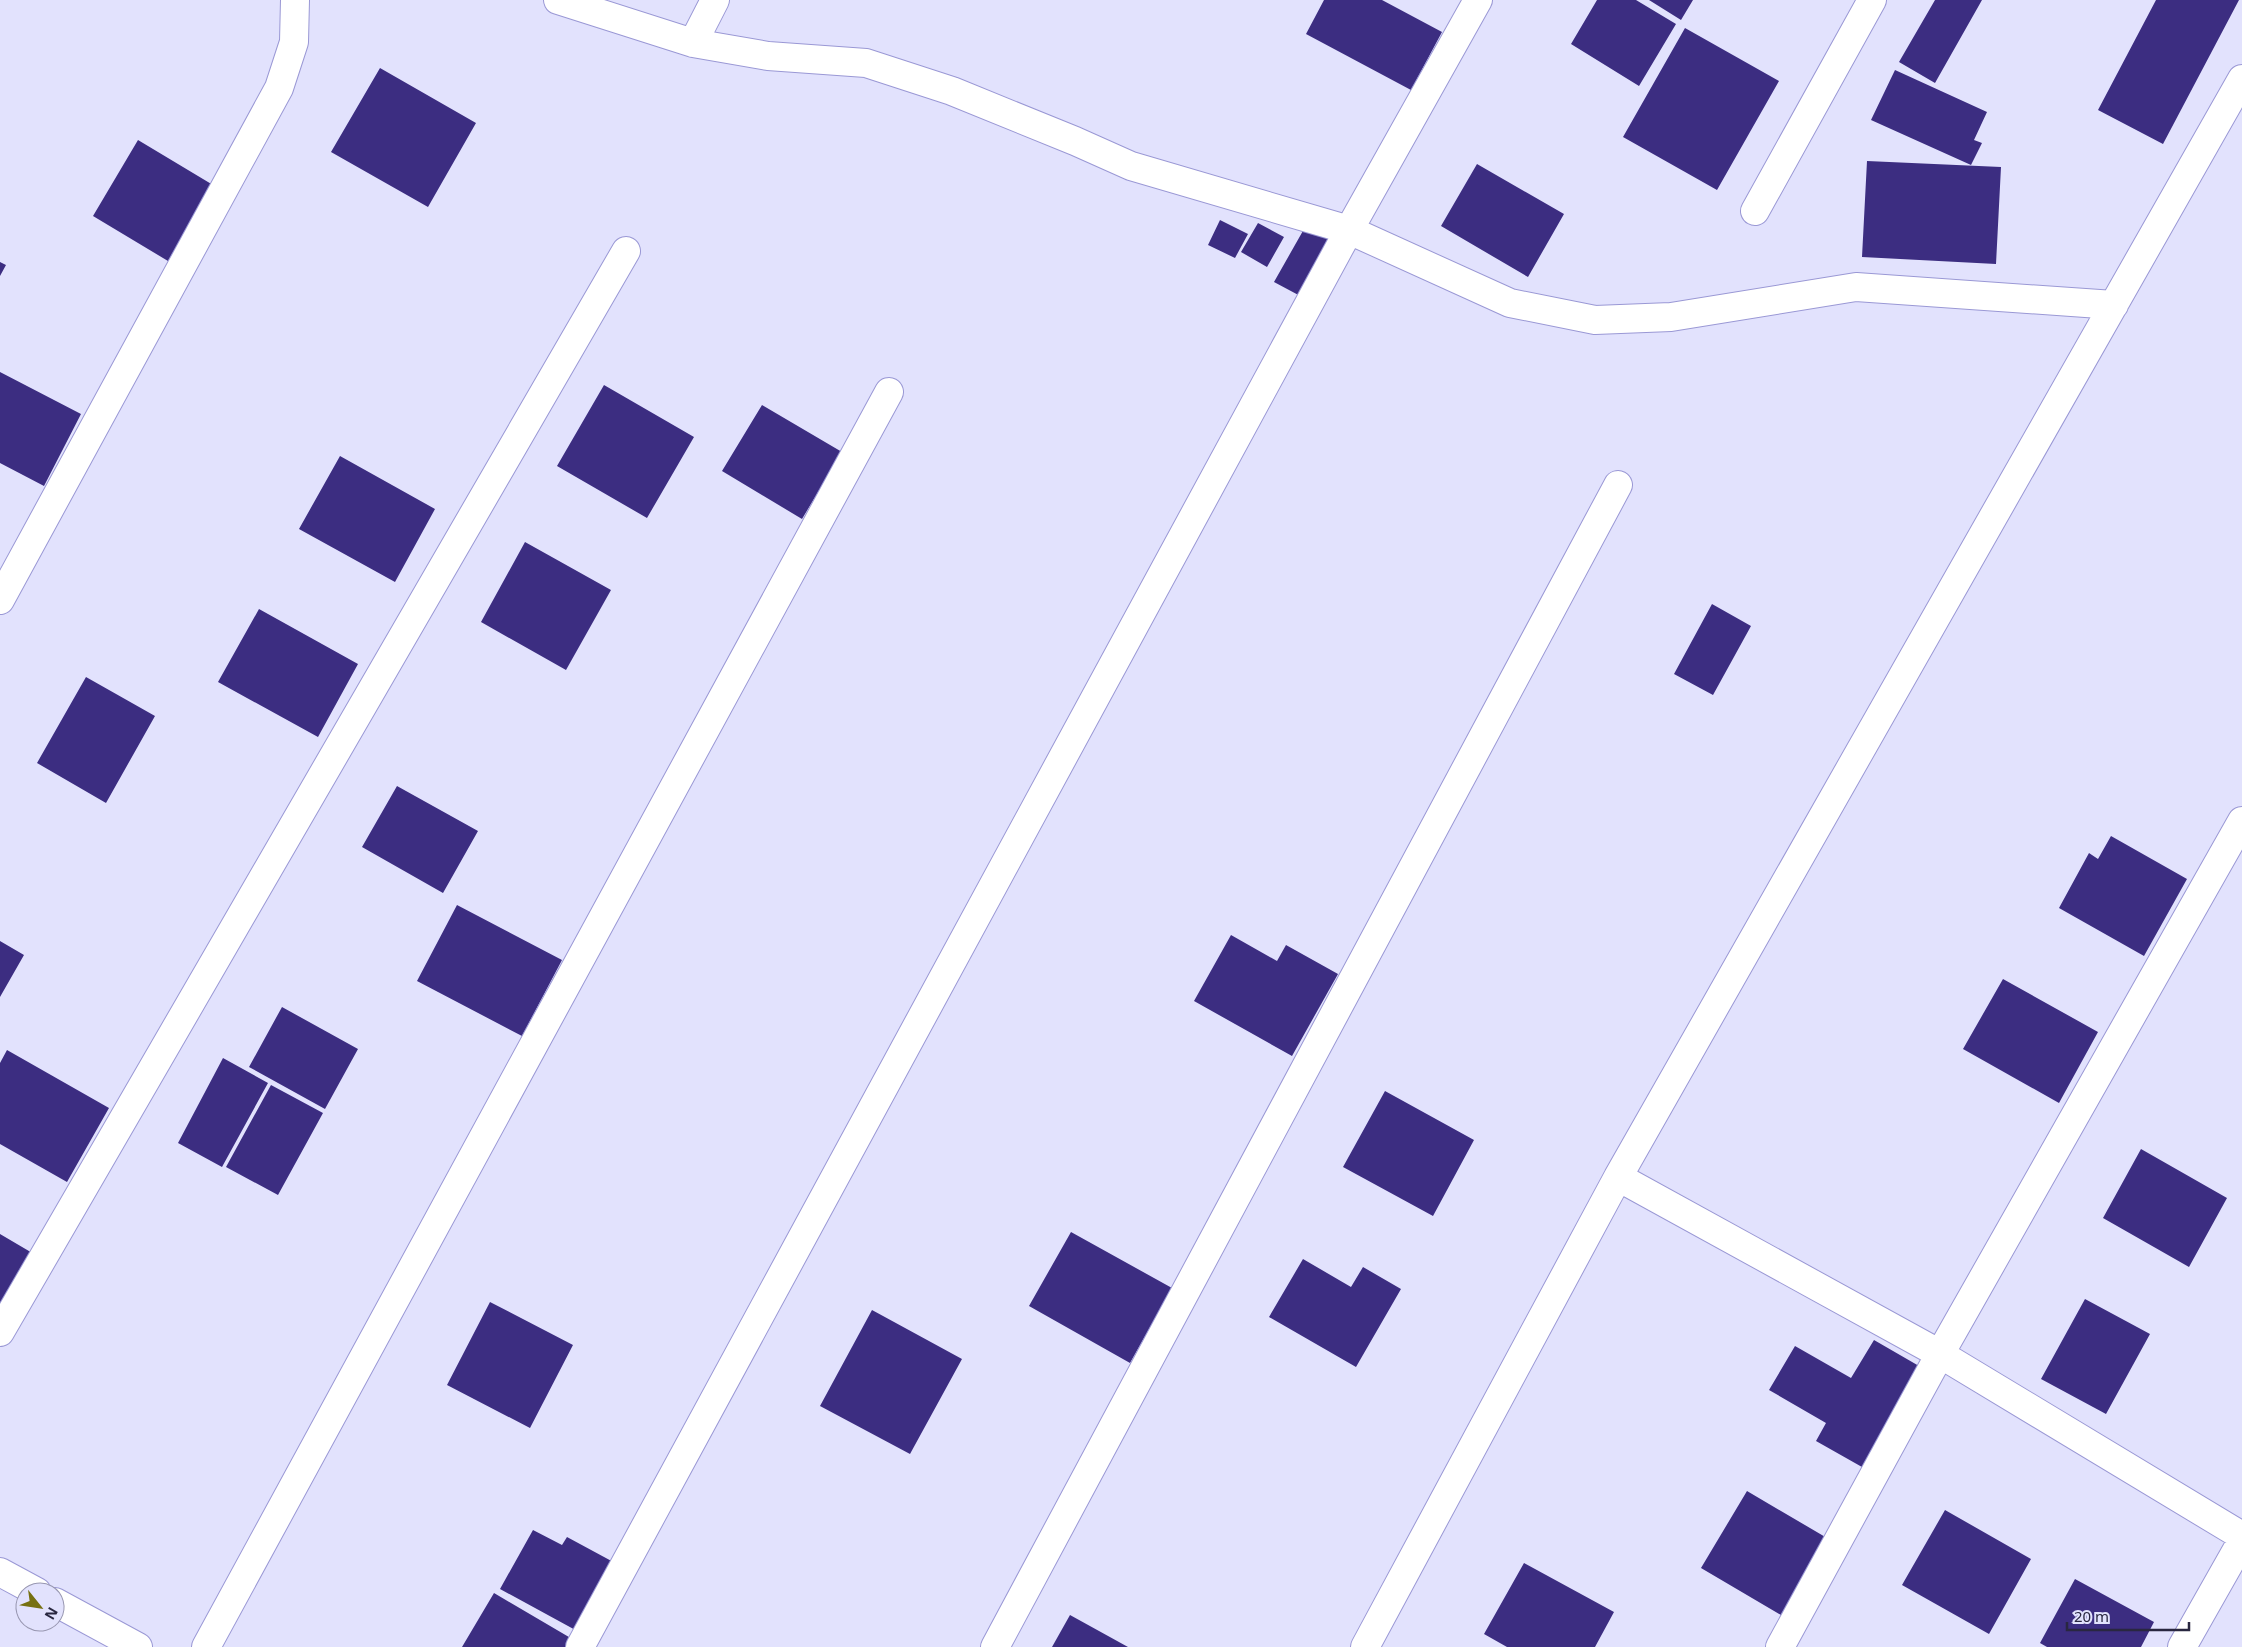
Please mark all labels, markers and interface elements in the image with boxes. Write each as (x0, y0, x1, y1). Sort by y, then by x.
north arrow (15, 1582, 65, 1632)
scale bar (2067, 1600, 2190, 1632)
text: N (41, 1604, 63, 1623)
text: 20 m (2074, 1606, 2109, 1626)

